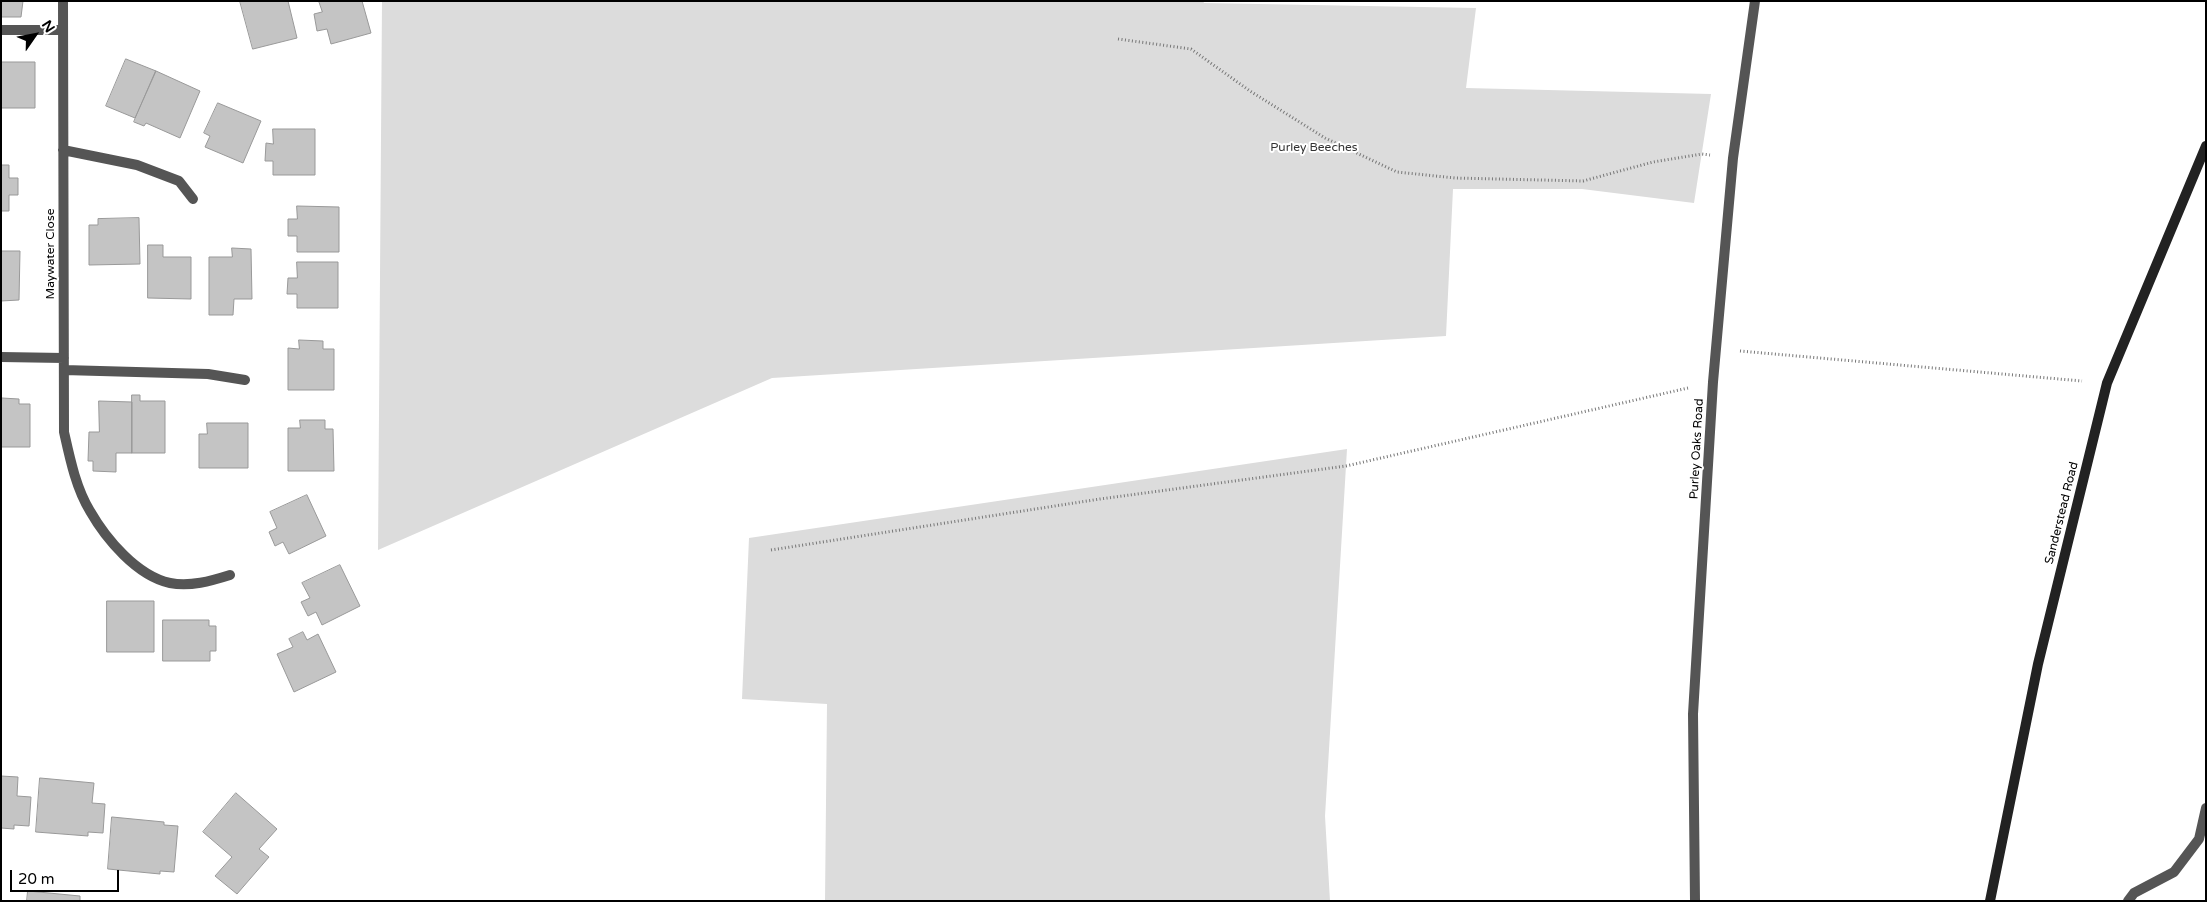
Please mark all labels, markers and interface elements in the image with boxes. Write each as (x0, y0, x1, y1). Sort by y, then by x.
north arrow (10, 10, 60, 60)
text: N (38, 17, 58, 36)
park label: Purley Beeches (1270, 141, 1358, 155)
street label: Maywater Close (44, 209, 58, 299)
street label: Purley Oaks Road (1687, 398, 1707, 500)
street label: Sanderstead Road (2042, 460, 2082, 566)
scale bar (12, 860, 121, 892)
text: 20 m (18, 870, 55, 888)

